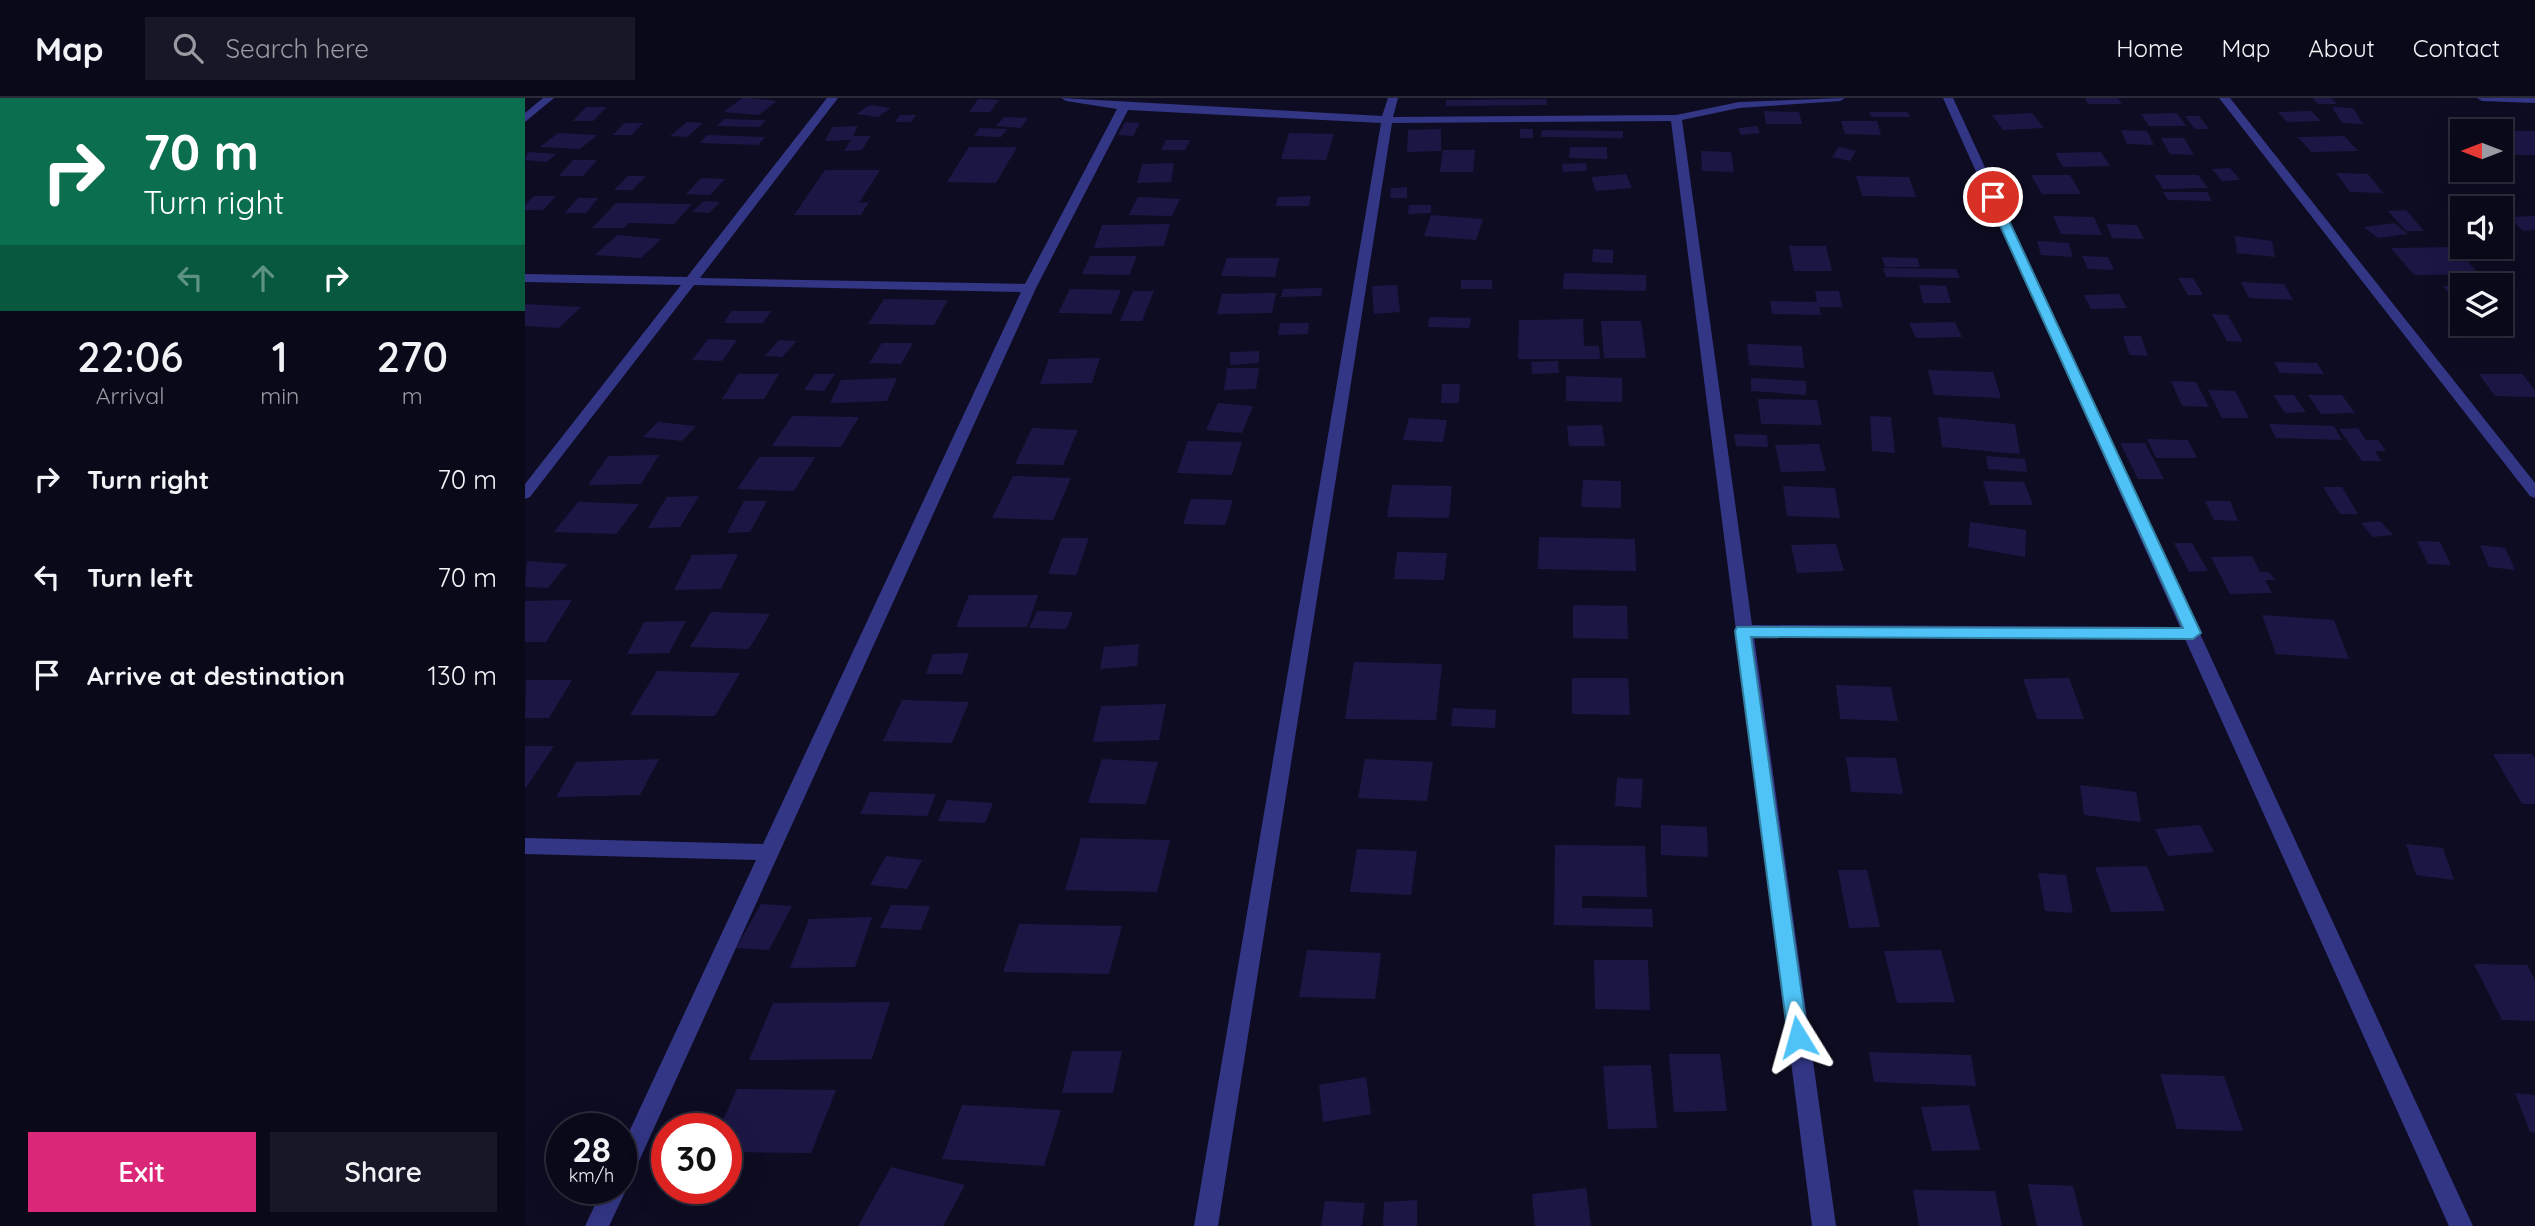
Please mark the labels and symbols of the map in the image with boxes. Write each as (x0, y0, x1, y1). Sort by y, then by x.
north arrow (2450, 119, 2513, 182)
pin (1963, 167, 2023, 227)
position arrow (1761, 1000, 1835, 1074)
speed limit sign: 30 (651, 1113, 742, 1204)

